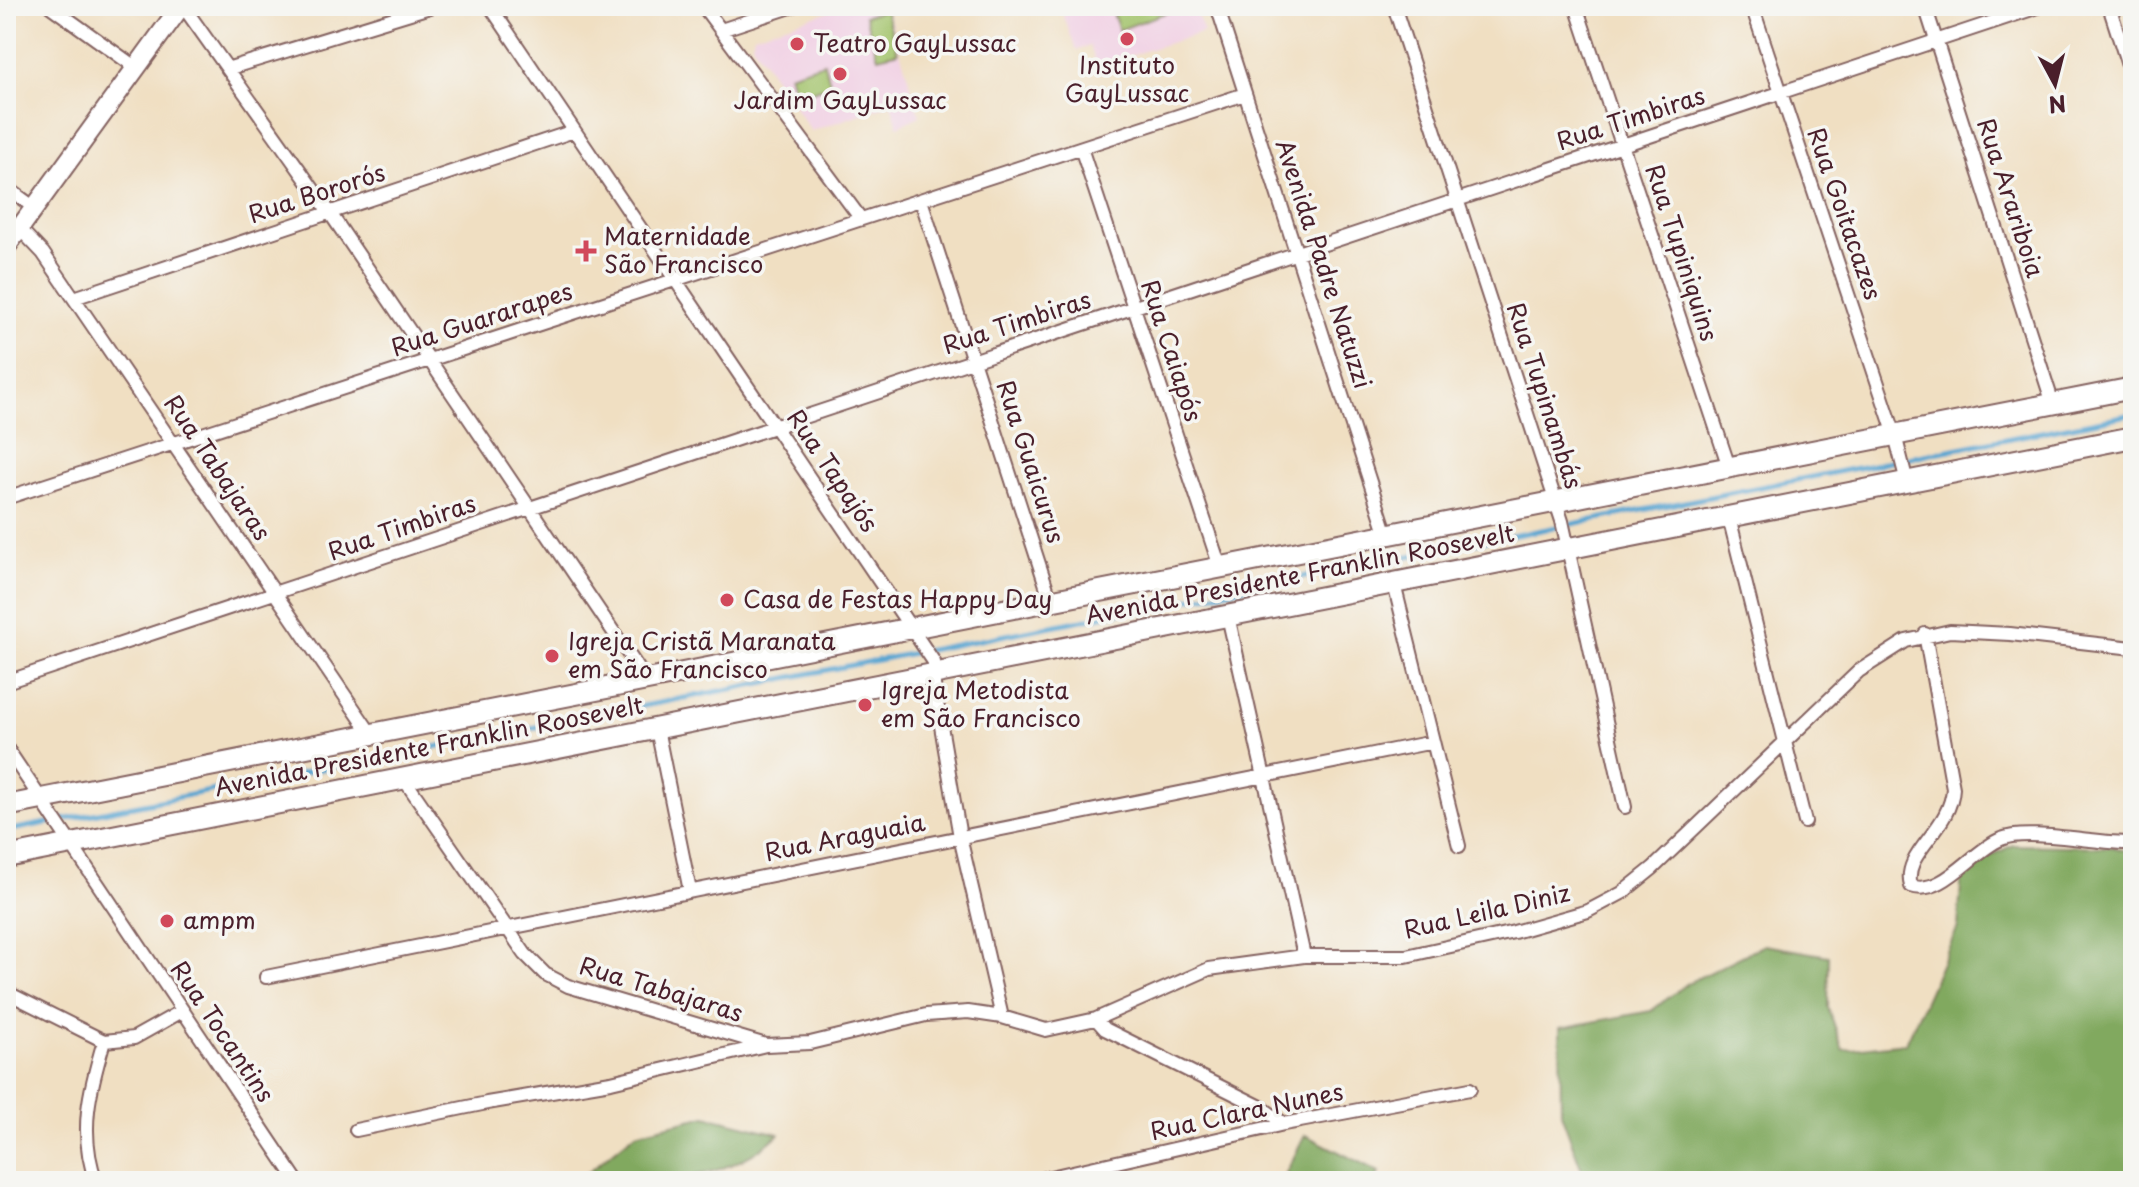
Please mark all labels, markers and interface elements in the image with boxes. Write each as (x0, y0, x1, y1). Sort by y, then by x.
place label: Teatro GayLussac (813, 24, 1016, 60)
marker: Instituto GayLussac (1118, 30, 1136, 48)
marker: Teatro GayLussac (788, 35, 806, 53)
north arrow (2015, 44, 2095, 124)
place label: Instituto GayLussac (1065, 46, 1189, 110)
marker: Jardim GayLussac (831, 65, 849, 83)
street label: Rua Timbiras (1552, 76, 1709, 158)
place label: Jardim GayLussac (733, 81, 947, 117)
text: N (2047, 88, 2068, 123)
street label: Rua Arariboia (1969, 113, 2055, 282)
street label: Rua Goitacazes (1800, 122, 1892, 304)
street label: Avenida Padre Natuzzi (1268, 134, 1382, 393)
street label: Rua Bororós (243, 153, 390, 231)
street label: Rua Tupiniquins (1637, 159, 1728, 345)
place label: Maternidade São Francisco (604, 217, 763, 281)
marker: Maternidade São Francisco (575, 240, 597, 262)
street label: Rua Guararapes (386, 272, 577, 364)
street label: Rua Caiapós (1133, 275, 1213, 426)
street label: Rua Timbiras (938, 280, 1095, 362)
street label: Rua Tupinambás (1499, 298, 1593, 493)
street label: Rua Guaicurus (989, 375, 1075, 548)
street label: Rua Tabajaras (156, 387, 281, 547)
street label: Rua Tapajós (779, 401, 888, 538)
street label: Rua Timbiras (323, 484, 480, 568)
street label: Avenida Presidente Franklin Roosevelt (1082, 514, 1517, 632)
place label: Casa de Festas Happy Day (743, 580, 1052, 616)
marker: Casa de Festas Happy Day (718, 591, 736, 609)
place label: Igreja Cristã Maranata em São Francisco (568, 622, 836, 686)
marker: Igreja Cristã Maranata em São Francisco (543, 647, 561, 665)
place label: Igreja Metodista em São Francisco (881, 671, 1081, 735)
street label: Avenida Presidente Franklin Roosevelt (211, 686, 646, 804)
marker: Igreja Metodista em São Francisco (856, 696, 874, 714)
street label: Rua Araguaia (761, 803, 928, 869)
street label: Rua Leila Diniz (1400, 873, 1573, 947)
place label: ampm (183, 901, 256, 937)
marker: ampm (158, 912, 176, 930)
street label: Rua Tabajaras (576, 946, 748, 1030)
street label: Rua Tocantins (163, 953, 284, 1109)
street label: Rua Clara Nunes (1147, 1072, 1346, 1148)

